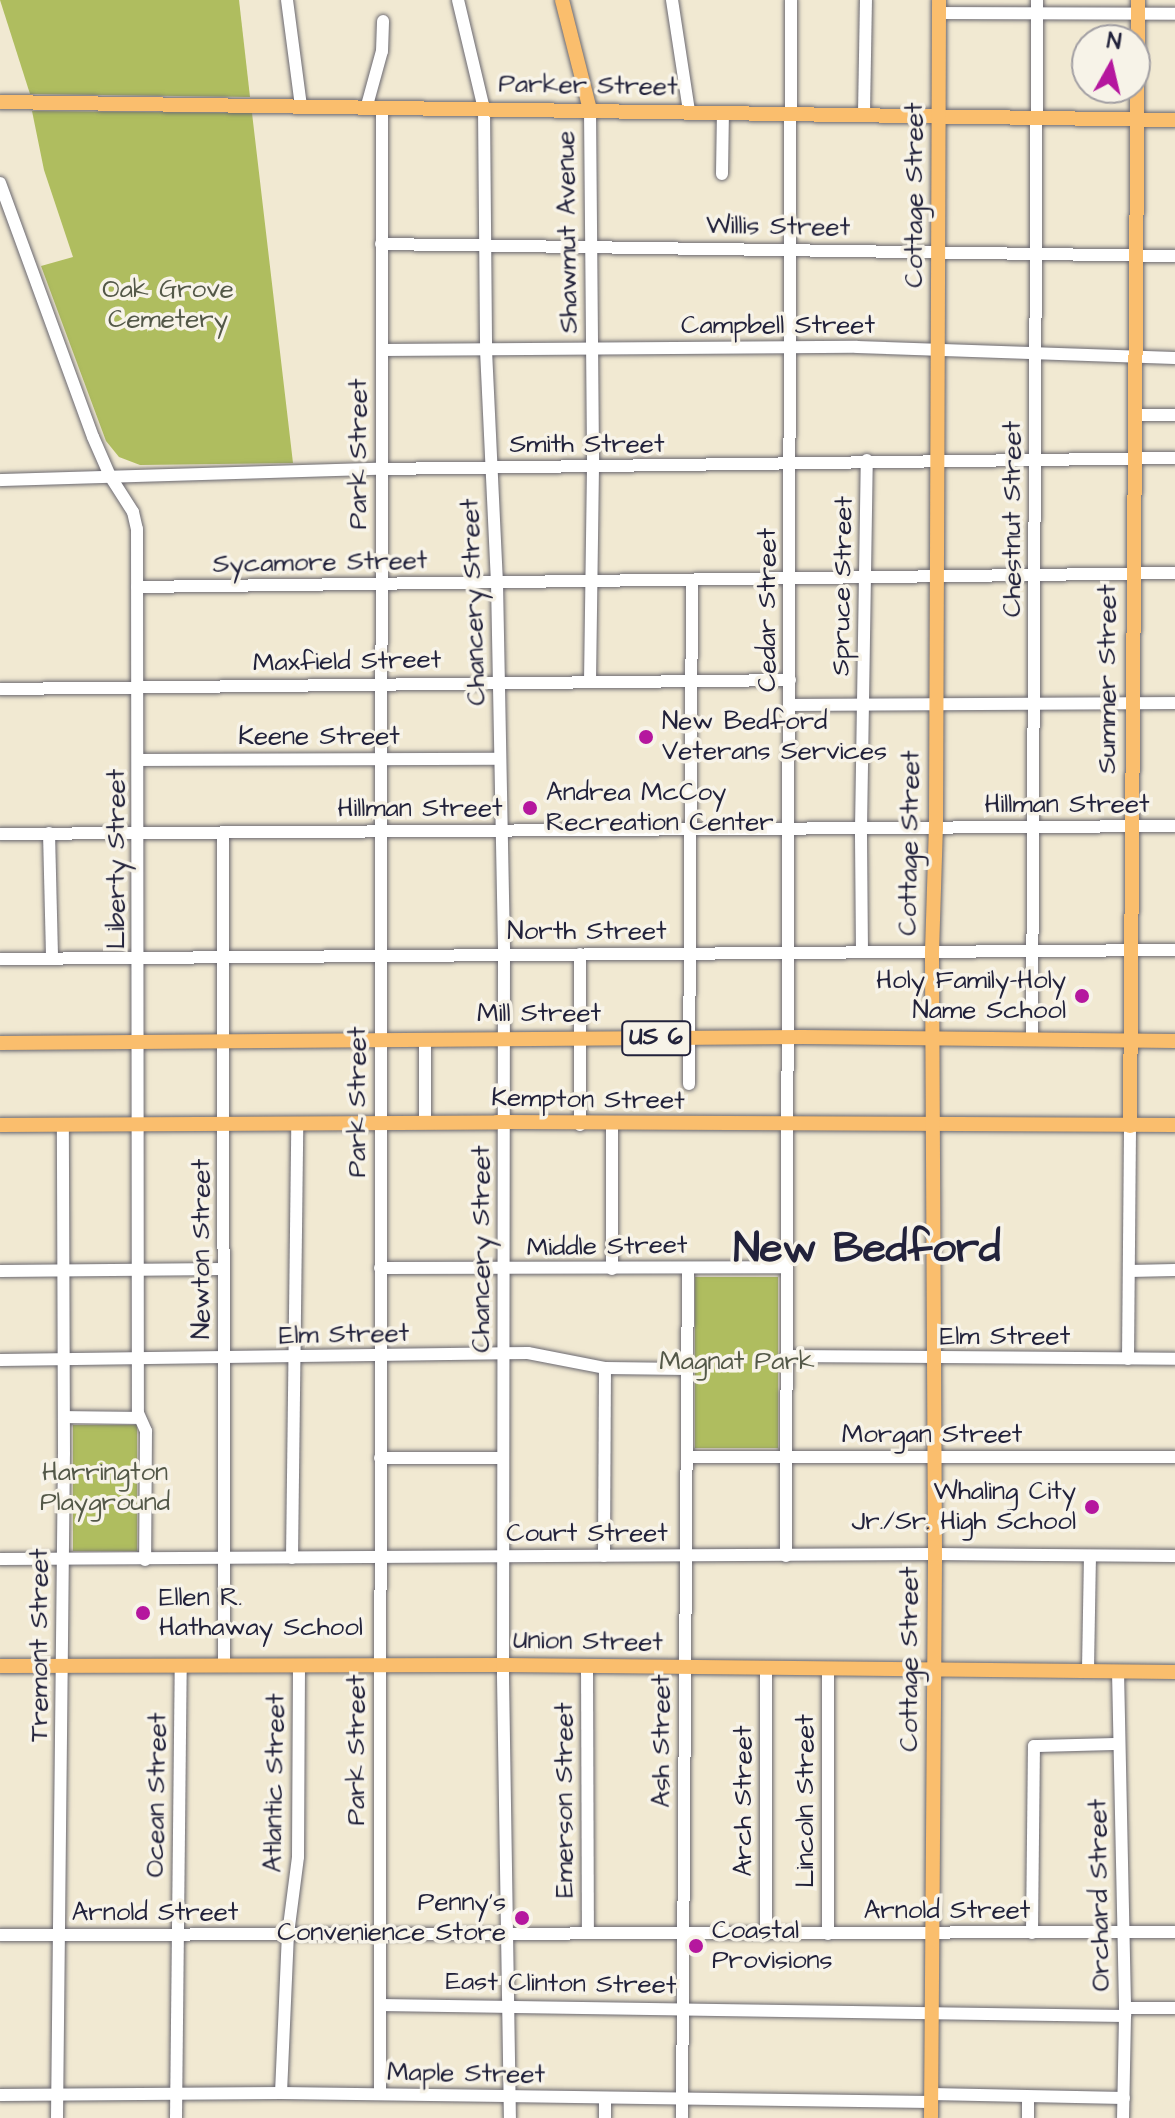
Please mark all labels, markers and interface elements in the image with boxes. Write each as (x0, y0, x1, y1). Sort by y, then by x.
north arrow (1071, 24, 1151, 104)
text: N (1105, 25, 1123, 58)
street label: Parker Street (498, 69, 678, 103)
street label: Cottage Street (899, 102, 931, 288)
street label: Shawmut Avenue (551, 130, 585, 334)
street label: Willis Street (706, 210, 850, 244)
park label: Oak Grove Cemetery (102, 274, 234, 336)
street label: Campbell Street (681, 310, 875, 342)
street label: Park Street (343, 379, 375, 529)
street label: Chestnut Street (997, 421, 1029, 617)
street label: Smith Street (510, 429, 664, 461)
street label: Spruce Street (826, 496, 860, 676)
street label: Chancery Street (455, 498, 493, 706)
street label: Cedar Street (752, 528, 784, 692)
street label: Sycamore Street (212, 546, 428, 580)
street label: Summer Street (1092, 584, 1124, 774)
street label: Maxfield Street (253, 645, 441, 679)
place label: New Bedford Veterans Services (662, 706, 887, 768)
street label: Keene Street (238, 721, 400, 753)
marker: New Bedford Veterans Services (637, 728, 655, 746)
street label: Cottage Street (893, 750, 927, 936)
street label: Liberty Street (101, 769, 133, 949)
place label: Andrea McCoy Recreation Center (546, 777, 774, 838)
street label: Hillman Street (985, 789, 1149, 821)
street label: Hillman Street (338, 793, 502, 825)
marker: Andrea McCoy Recreation Center (521, 799, 539, 817)
street label: North Street (507, 916, 667, 948)
place label: Holy Family-Holy Name School (876, 965, 1066, 1026)
marker: Holy Family-Holy Name School (1073, 987, 1091, 1005)
street label: Mill Street (477, 998, 601, 1030)
road number: US 6 (620, 1018, 692, 1058)
street label: Park Street (342, 1027, 374, 1177)
street label: Kempton Street (491, 1083, 685, 1117)
street label: Chancery Street (466, 1145, 498, 1353)
street label: Newton Street (186, 1159, 218, 1339)
district label: New Bedford (733, 1224, 1001, 1274)
street label: Middle Street (526, 1230, 688, 1264)
street label: Elm Street (279, 1318, 409, 1352)
street label: Elm Street (940, 1321, 1070, 1353)
park label: Magnat Park (659, 1346, 815, 1378)
street label: Morgan Street (842, 1419, 1022, 1451)
park label: Harrington Playground (40, 1457, 170, 1518)
place label: Whaling City Jr./Sr. High School (852, 1476, 1076, 1538)
marker: Whaling City Jr./Sr. High School (1083, 1498, 1101, 1516)
street label: Court Street (506, 1518, 668, 1550)
street label: Tremont Street (24, 1548, 56, 1742)
street label: Cottage Street (894, 1566, 926, 1752)
place label: Ellen R. Hathaway School (159, 1582, 363, 1644)
marker: Ellen R. Hathaway School (134, 1604, 152, 1622)
street label: Union Street (513, 1625, 663, 1659)
street label: Ash Street (646, 1674, 678, 1808)
street label: Park Street (341, 1675, 373, 1825)
street label: Atlantic Street (258, 1693, 292, 1873)
street label: Emerson Street (549, 1702, 581, 1898)
street label: Ocean Street (140, 1712, 174, 1878)
street label: Lincoln Street (790, 1714, 822, 1888)
street label: Arch Street (728, 1726, 760, 1876)
street label: Orchard Street (1083, 1798, 1117, 1992)
place label: Penny's Convenience Store (277, 1887, 506, 1948)
street label: Arnold Street (864, 1895, 1030, 1927)
street label: Arnold Street (72, 1897, 238, 1929)
marker: Penny's Convenience Store (513, 1909, 531, 1927)
place label: Coastal Provisions (712, 1915, 833, 1976)
marker: Coastal Provisions (687, 1937, 705, 1955)
street label: East Clinton Street (445, 1966, 677, 2002)
street label: Maple Street (387, 2057, 545, 2091)

